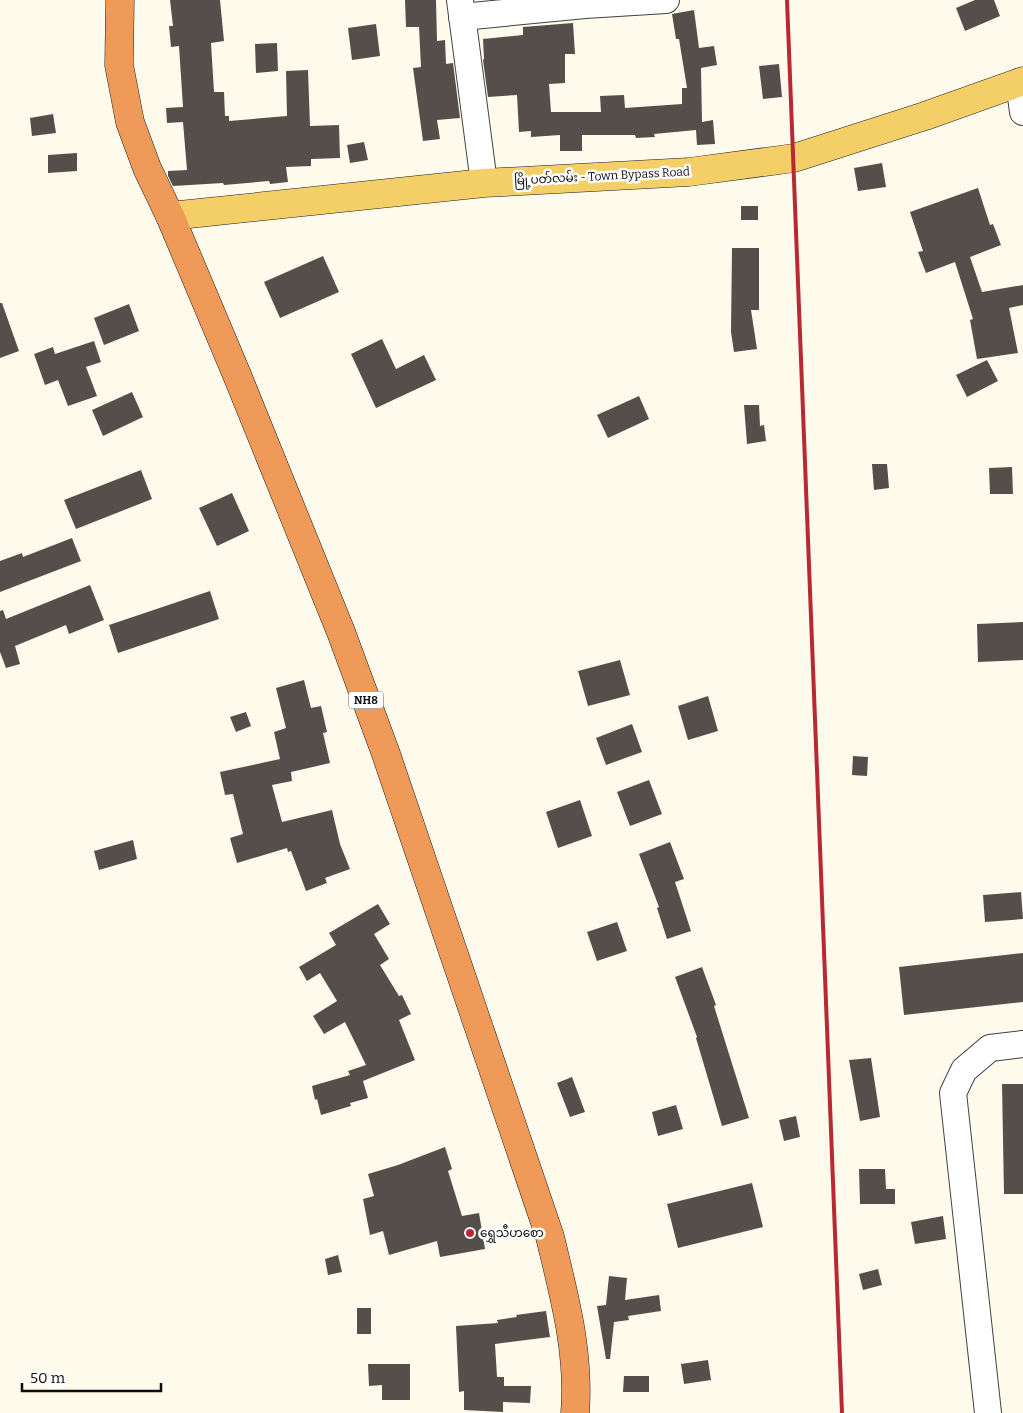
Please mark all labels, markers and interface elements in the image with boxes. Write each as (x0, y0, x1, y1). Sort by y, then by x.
street label: မြို့ပတ်လမ်း - Town Bypass Road (514, 162, 691, 191)
road number: NH8 (348, 692, 384, 708)
place label: ရွှေသီဟစော (480, 1224, 544, 1243)
marker: ရွှေသီဟစော (464, 1227, 476, 1239)
scale bar (22, 1360, 161, 1392)
text: 50 m (30, 1369, 66, 1387)

